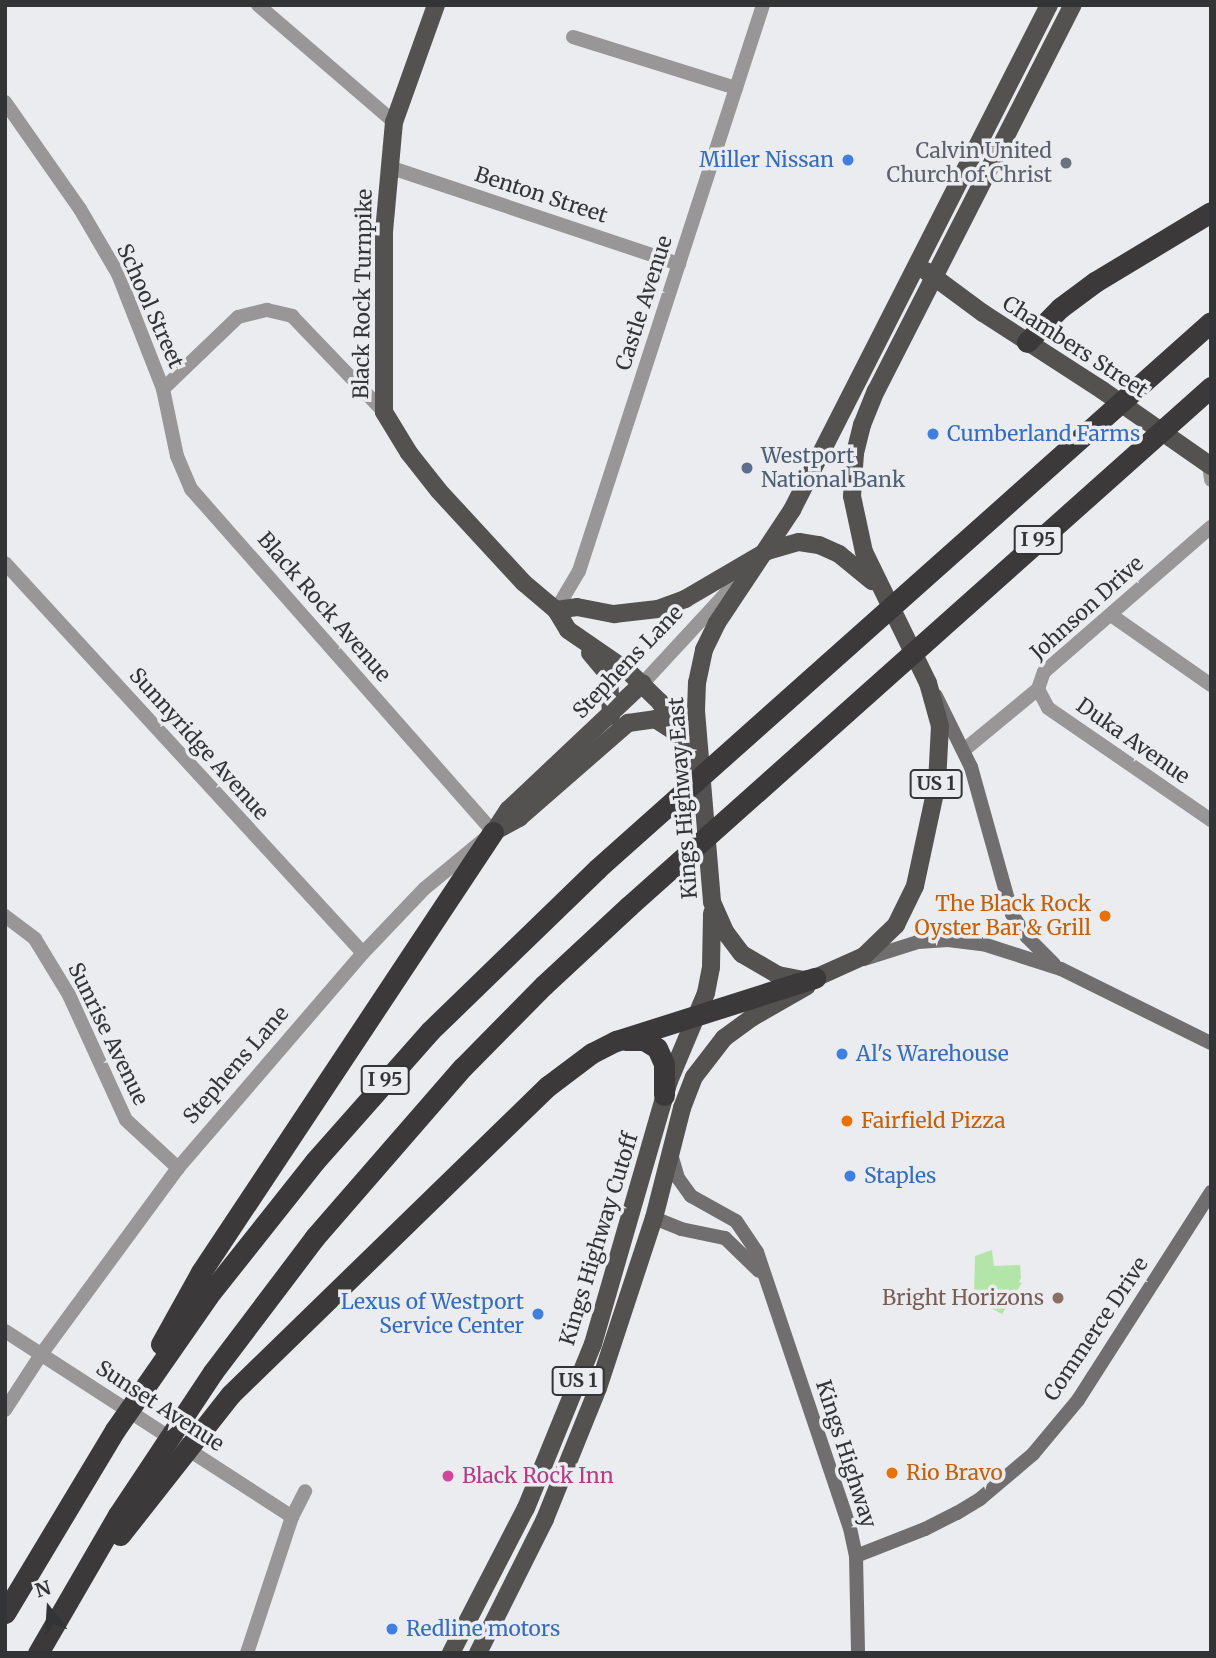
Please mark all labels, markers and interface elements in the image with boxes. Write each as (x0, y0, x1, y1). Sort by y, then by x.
place label: Calvin United Church of Christ (887, 138, 1052, 188)
place label: Miller Nissan (699, 147, 834, 173)
marker: Miller Nissan (840, 152, 856, 168)
marker: Calvin United Church of Christ (1058, 155, 1074, 171)
street label: Benton Street (471, 162, 611, 228)
street label: Black Rock Turnpike (349, 189, 377, 399)
street label: Castle Avenue (610, 233, 678, 373)
street label: School Street (111, 240, 189, 372)
street label: Chambers Street (998, 291, 1152, 403)
place label: Cumberland Farms (947, 421, 1140, 447)
marker: Cumberland Farms (925, 426, 941, 442)
place label: Westport National Bank (761, 443, 905, 493)
marker: Westport National Bank (739, 460, 755, 476)
road number: I 95 (1014, 524, 1062, 555)
street label: Black Rock Avenue (252, 527, 396, 687)
street label: Johnson Drive (1025, 551, 1149, 665)
street label: Stephens Lane (568, 600, 688, 724)
street label: Sunnyridge Avenue (124, 663, 274, 825)
street label: Duka Avenue (1072, 693, 1194, 789)
street label: Kings Highway East (663, 696, 703, 900)
road number: US 1 (908, 768, 964, 800)
place label: The Black Rock Oyster Bar & Grill (915, 891, 1091, 941)
marker: The Black Rock Oyster Bar & Grill (1097, 908, 1113, 924)
street label: Sunrise Avenue (63, 959, 153, 1109)
street label: Stephens Lane (178, 1001, 294, 1129)
place label: Al's Warehouse (856, 1041, 1009, 1067)
marker: Al's Warehouse (834, 1046, 850, 1062)
road number: I 95 (360, 1064, 410, 1096)
place label: Fairfield Pizza (861, 1108, 1005, 1134)
marker: Fairfield Pizza (839, 1113, 855, 1129)
street label: Kings Highway Cutoff (555, 1130, 643, 1348)
place label: Staples (864, 1163, 936, 1189)
marker: Staples (842, 1168, 858, 1184)
street label: Commerce Drive (1039, 1252, 1153, 1406)
place label: Bright Horizons (882, 1285, 1044, 1311)
place label: Lexus of Westport Service Center (341, 1289, 524, 1339)
marker: Bright Horizons (1050, 1290, 1066, 1306)
marker: Lexus of Westport Service Center (530, 1306, 546, 1322)
street label: Sunset Avenue (91, 1355, 229, 1457)
road number: US 1 (550, 1366, 606, 1396)
street label: Kings Highway (810, 1377, 882, 1531)
place label: Rio Bravo (906, 1460, 1003, 1486)
place label: Black Rock Inn (462, 1463, 614, 1489)
marker: Rio Bravo (884, 1465, 900, 1481)
marker: Black Rock Inn (440, 1468, 456, 1484)
north arrow (14, 1574, 84, 1644)
text: N (32, 1575, 54, 1603)
place label: Redline motors (406, 1616, 560, 1642)
marker: Redline motors (384, 1621, 400, 1637)

